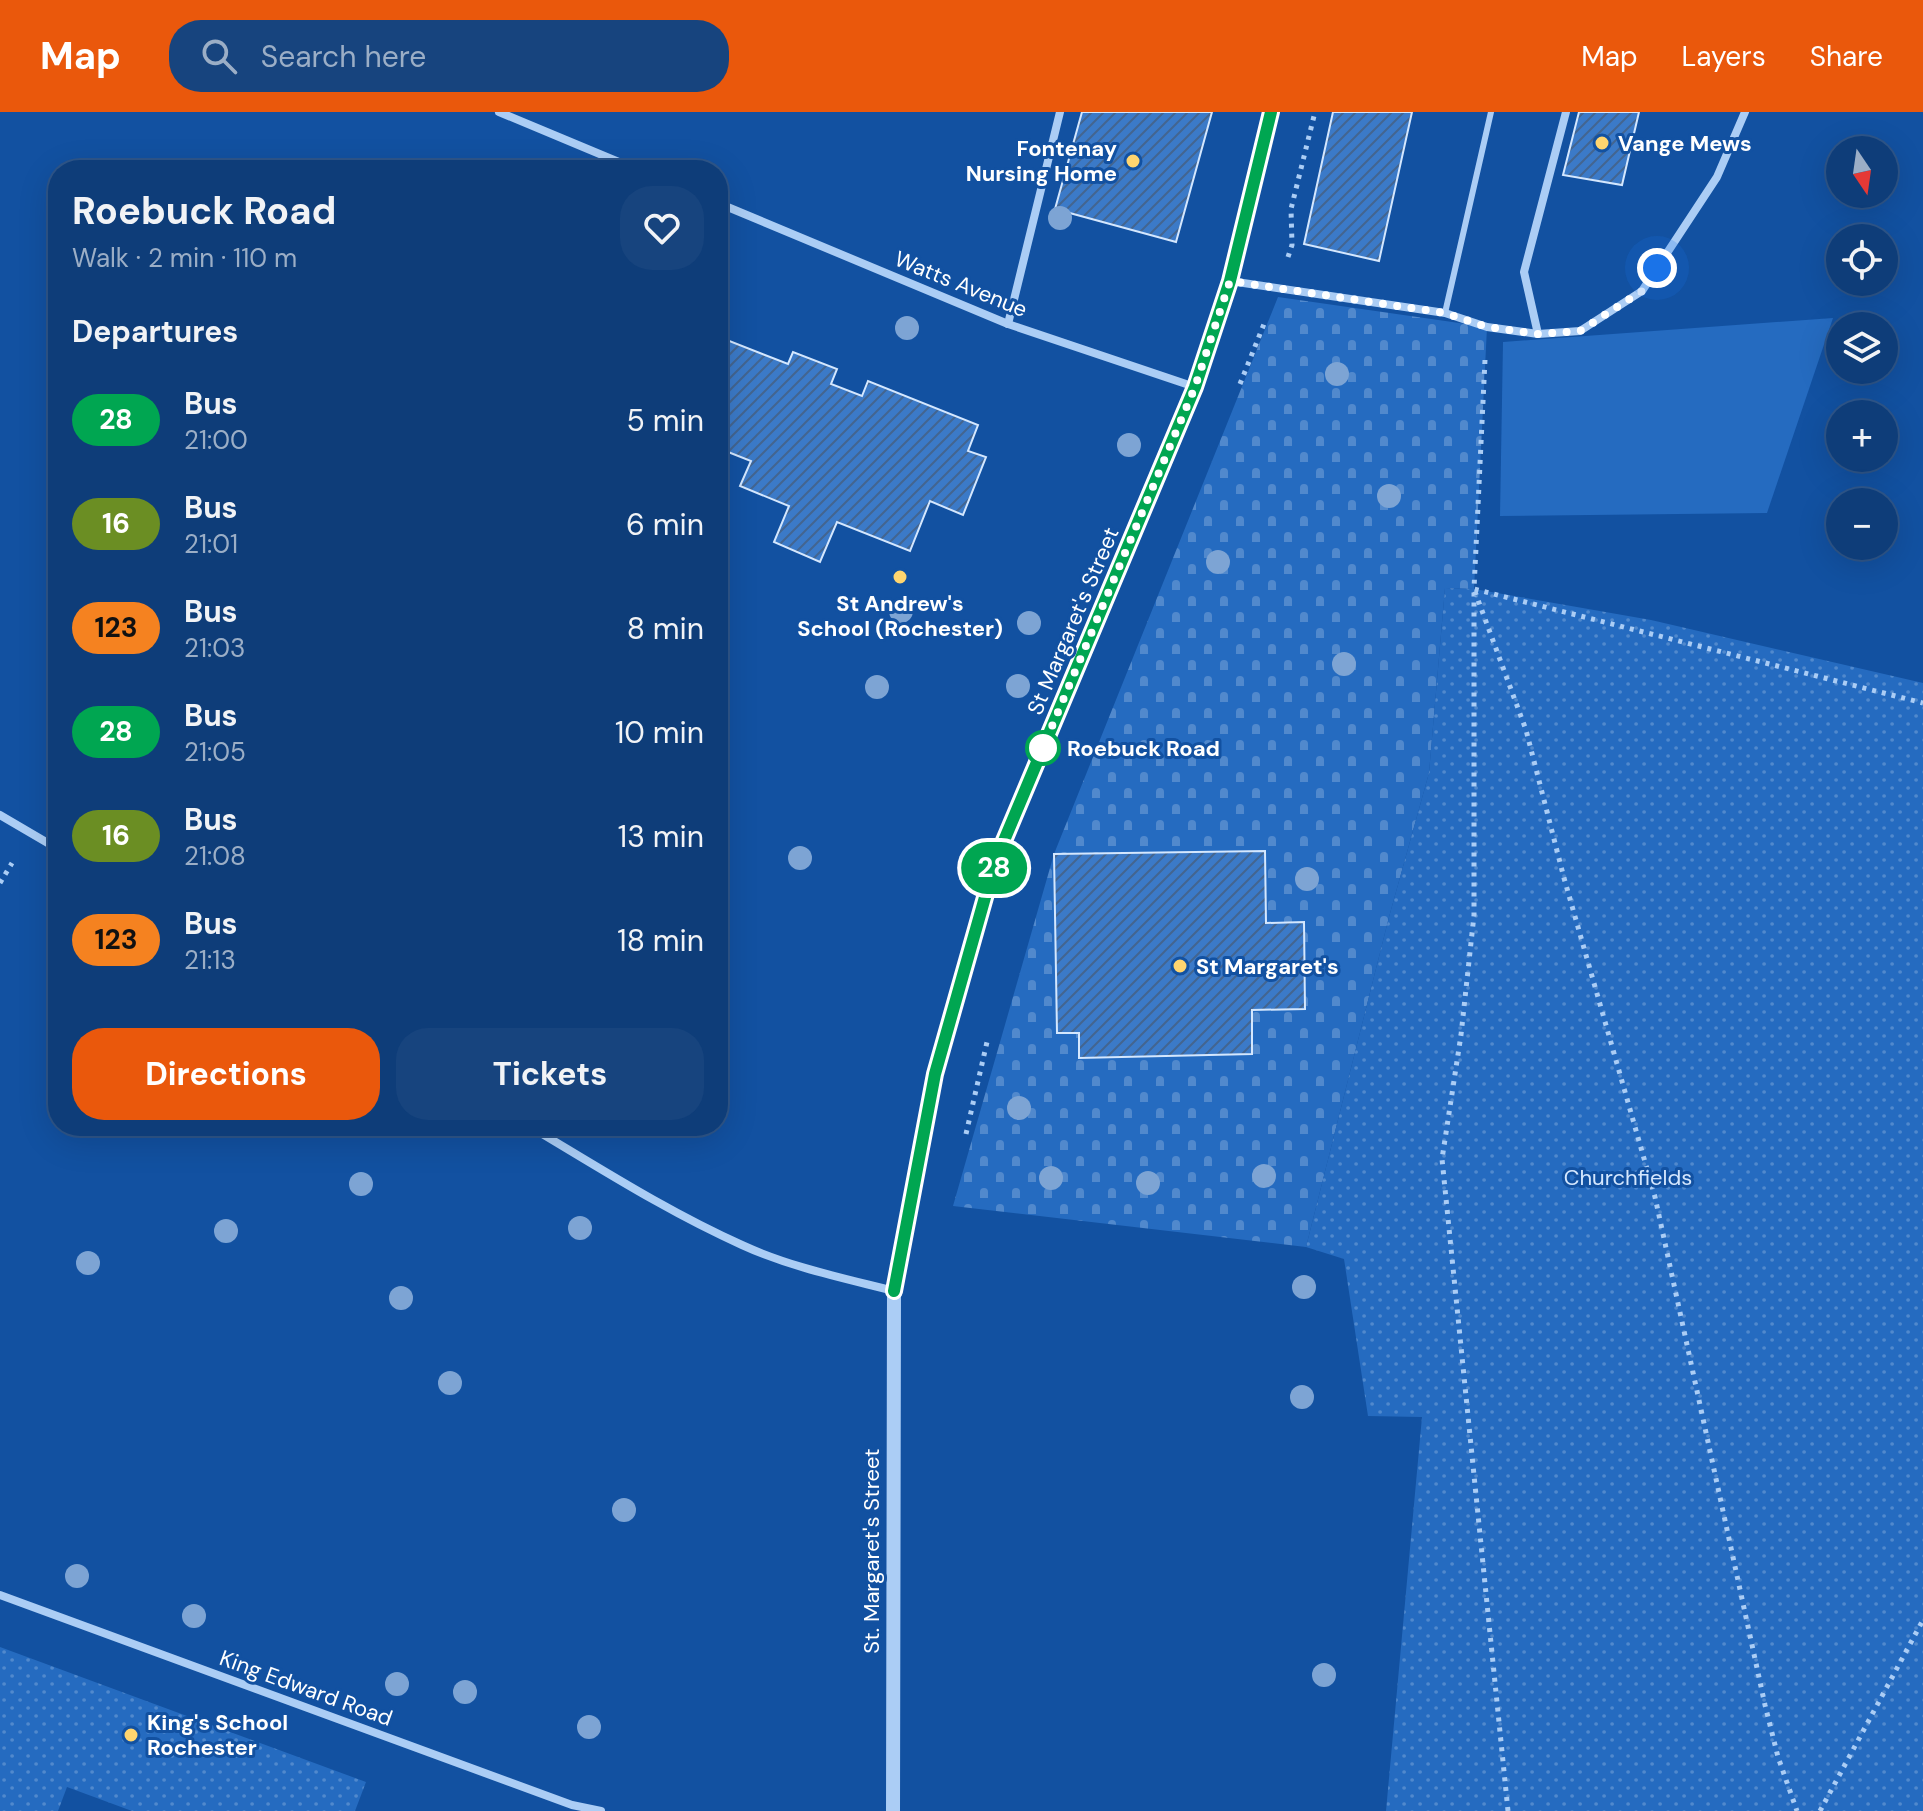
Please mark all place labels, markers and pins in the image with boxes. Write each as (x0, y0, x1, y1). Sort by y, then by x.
place label: Vange Mews (1618, 129, 1752, 158)
place label: Fontenay Nursing Home (966, 134, 1117, 188)
marker: Vange Mews (1593, 134, 1611, 152)
marker: Fontenay Nursing Home (1124, 152, 1142, 170)
marker: St Andrew's School (Rochester) (891, 568, 909, 586)
place label: St Andrew's School (Rochester) (797, 589, 1003, 643)
marker: Roebuck Road (1026, 731, 1060, 765)
place label: Roebuck Road (1067, 734, 1220, 763)
place label: St Margaret's (1196, 952, 1339, 981)
marker: St Margaret's (1171, 957, 1189, 975)
place label: King's School Rochester (147, 1708, 288, 1762)
marker: King's School Rochester (122, 1726, 140, 1744)

